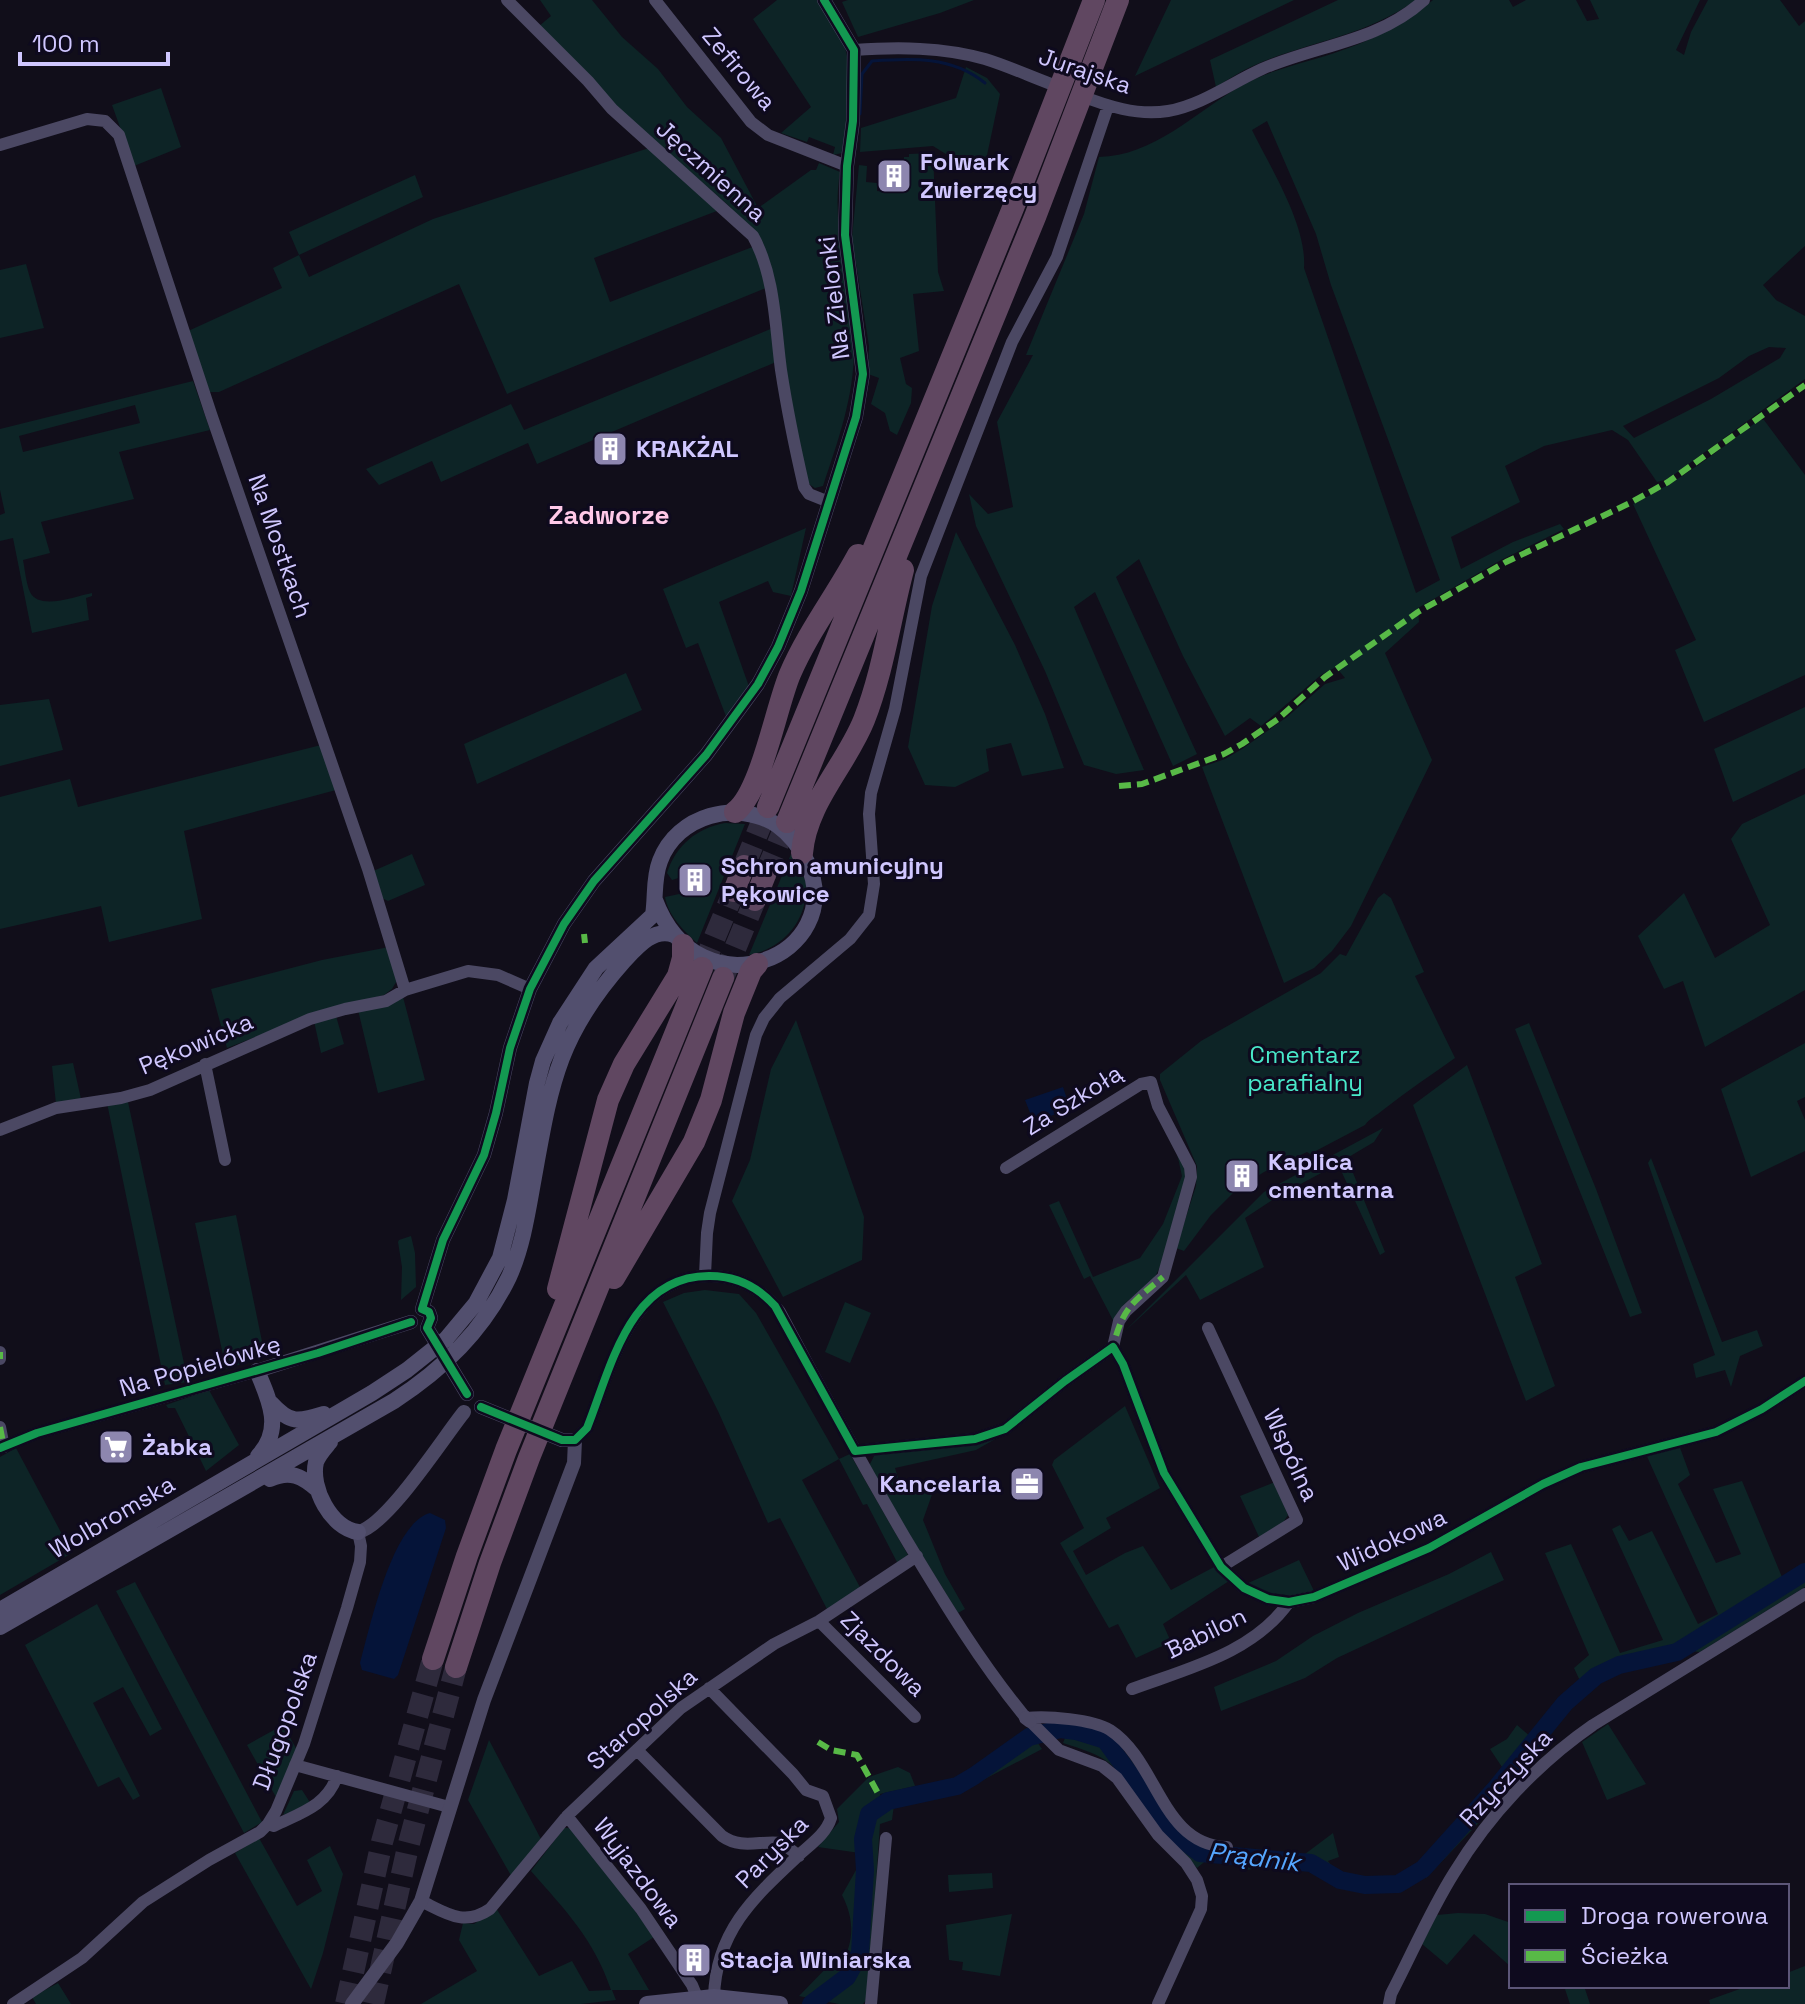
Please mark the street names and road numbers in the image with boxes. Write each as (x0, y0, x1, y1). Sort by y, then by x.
street label: Zefirowa (696, 21, 783, 117)
street label: Jurajska (1035, 40, 1136, 101)
street label: Jęczmienna (650, 113, 773, 229)
street label: Na Zielonki (811, 235, 856, 362)
street label: Na Mostkach (241, 470, 320, 622)
street label: Pękowicka (134, 1006, 258, 1081)
street label: Za Szkołą (1018, 1057, 1128, 1142)
street label: Na Popielówkę (116, 1328, 284, 1403)
street label: Wspólna (1257, 1404, 1326, 1506)
street label: Wolbromska (43, 1468, 180, 1565)
street label: Widokowa (1332, 1501, 1451, 1578)
street label: Babilon (1160, 1600, 1251, 1665)
street label: Zjazdowa (834, 1604, 933, 1703)
street label: Długopolska (245, 1647, 324, 1794)
street label: Staropolska (580, 1661, 704, 1776)
street label: Rzyczyska (1453, 1722, 1559, 1833)
street label: Paryska (729, 1808, 815, 1895)
street label: Wyjazdowa (587, 1811, 690, 1934)

